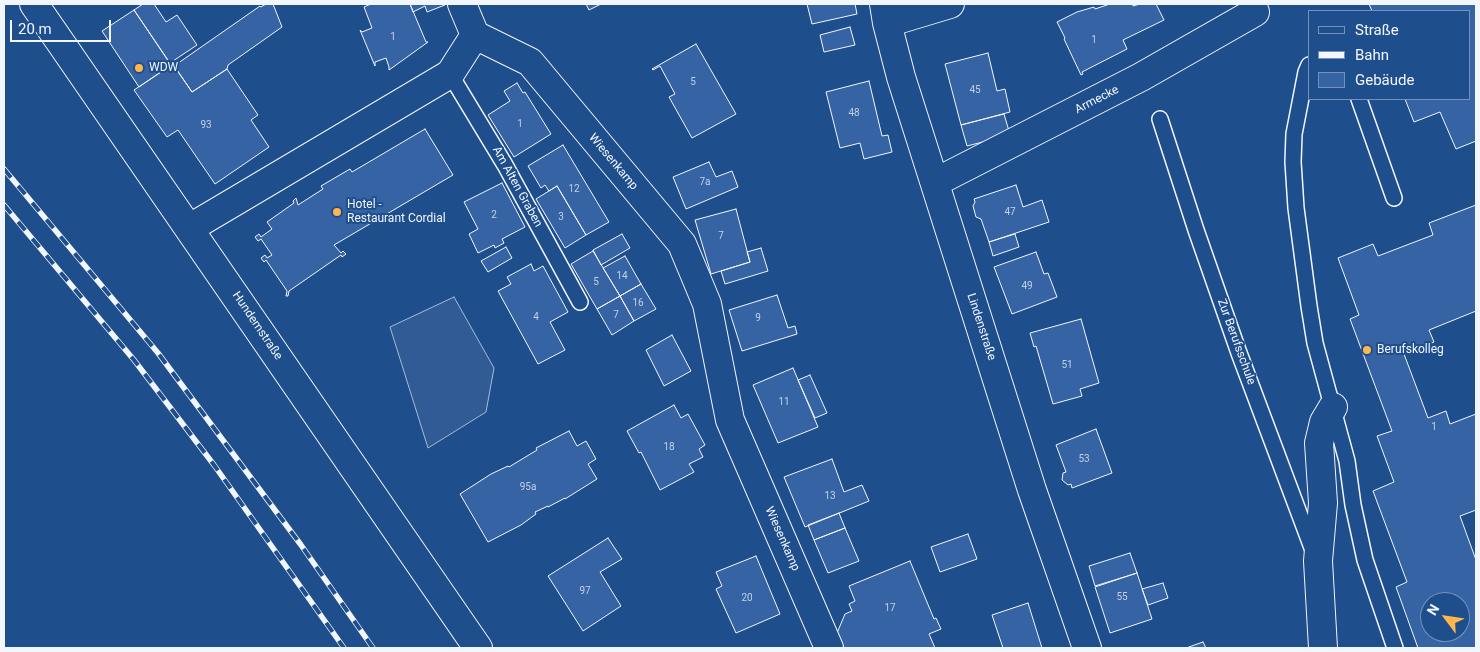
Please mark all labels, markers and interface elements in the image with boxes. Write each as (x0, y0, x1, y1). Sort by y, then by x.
scale bar (12, 10, 114, 42)
legend (1308, 10, 1470, 100)
text: 20 m (18, 20, 52, 38)
text: Straße (1355, 21, 1399, 39)
house number: 1 (390, 31, 396, 43)
house number: 1 (1091, 34, 1097, 46)
text: Bahn (1355, 46, 1389, 64)
place label: WDW (149, 61, 178, 75)
marker: WDW (133, 62, 145, 74)
text: Gebäude (1355, 71, 1414, 89)
house number: 5 (690, 76, 696, 88)
street label: Armecke (1073, 83, 1121, 117)
house number: 45 (969, 84, 981, 96)
house number: 48 (848, 107, 860, 119)
house number: 1 (517, 118, 523, 130)
house number: 93 (200, 119, 212, 131)
street label: Wiesenkamp (585, 131, 641, 193)
street label: Am Alten Graben (489, 144, 545, 230)
house number: 7a (699, 176, 711, 188)
house number: 12 (568, 183, 580, 195)
place label: Hotel - Restaurant Cordial (347, 198, 446, 226)
marker: Hotel - Restaurant Cordial (331, 206, 343, 218)
house number: 47 (1004, 206, 1016, 218)
house number: 2 (491, 209, 497, 221)
house number: 3 (558, 211, 564, 223)
house number: 7 (718, 230, 724, 242)
house number: 14 (616, 270, 628, 282)
house number: 5 (593, 276, 599, 288)
house number: 49 (1021, 280, 1033, 292)
street label: Hundemstraße (229, 289, 285, 363)
street label: Lindenstraße (963, 292, 999, 362)
house number: 16 (632, 297, 644, 309)
street label: Zur Berufsschule (1214, 297, 1258, 387)
house number: 7 (613, 309, 619, 321)
house number: 4 (533, 311, 539, 323)
house number: 9 (755, 312, 761, 324)
place label: Berufskolleg (1377, 343, 1444, 357)
marker: Berufskolleg (1361, 344, 1373, 356)
house number: 51 (1061, 359, 1073, 371)
house number: 11 (778, 396, 790, 408)
house number: 1 (1431, 421, 1437, 433)
house number: 18 (663, 441, 675, 453)
house number: 53 (1078, 453, 1090, 465)
house number: 95a (520, 481, 536, 493)
house number: 13 (824, 490, 836, 502)
street label: Wiesenkamp (761, 505, 803, 573)
house number: 97 (579, 585, 591, 597)
house number: 55 (1116, 591, 1128, 603)
house number: 20 (741, 592, 753, 604)
north arrow (1420, 592, 1470, 642)
text: N (1424, 601, 1442, 618)
house number: 17 (884, 602, 896, 614)

